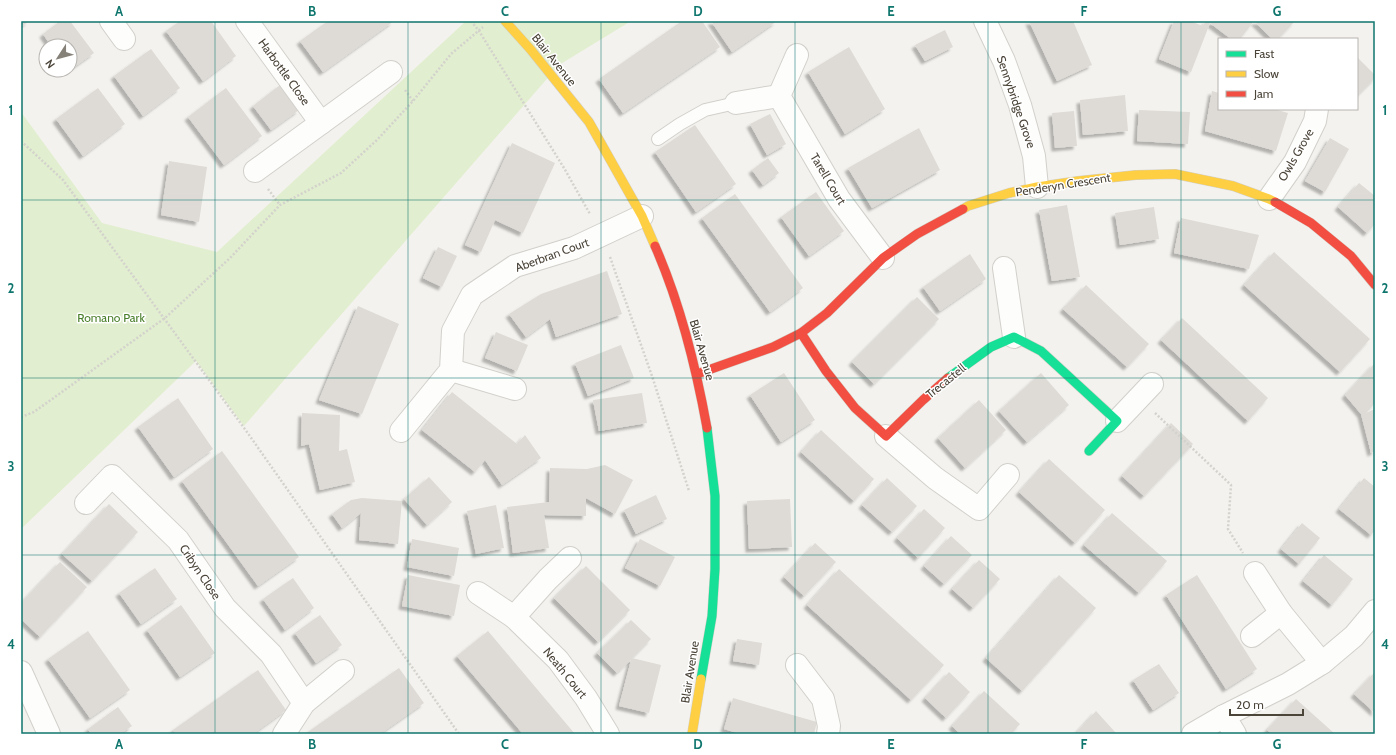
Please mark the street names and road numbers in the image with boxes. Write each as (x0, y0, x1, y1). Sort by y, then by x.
street label: Blair Avenue (529, 31, 580, 89)
street label: Harbottle Close (255, 35, 314, 108)
street label: Sennybridge Grove (994, 54, 1039, 150)
street label: Owls Grove (1274, 126, 1317, 184)
street label: Tarell Court (807, 150, 850, 207)
street label: Penderyn Crescent (1014, 170, 1111, 199)
street label: Aberbran Court (513, 234, 591, 275)
street label: Blair Avenue (687, 318, 718, 382)
street label: Trecastell (923, 360, 969, 401)
street label: Cribyn Close (176, 541, 224, 602)
street label: Blair Avenue (677, 640, 702, 704)
street label: Neath Court (540, 644, 590, 701)

